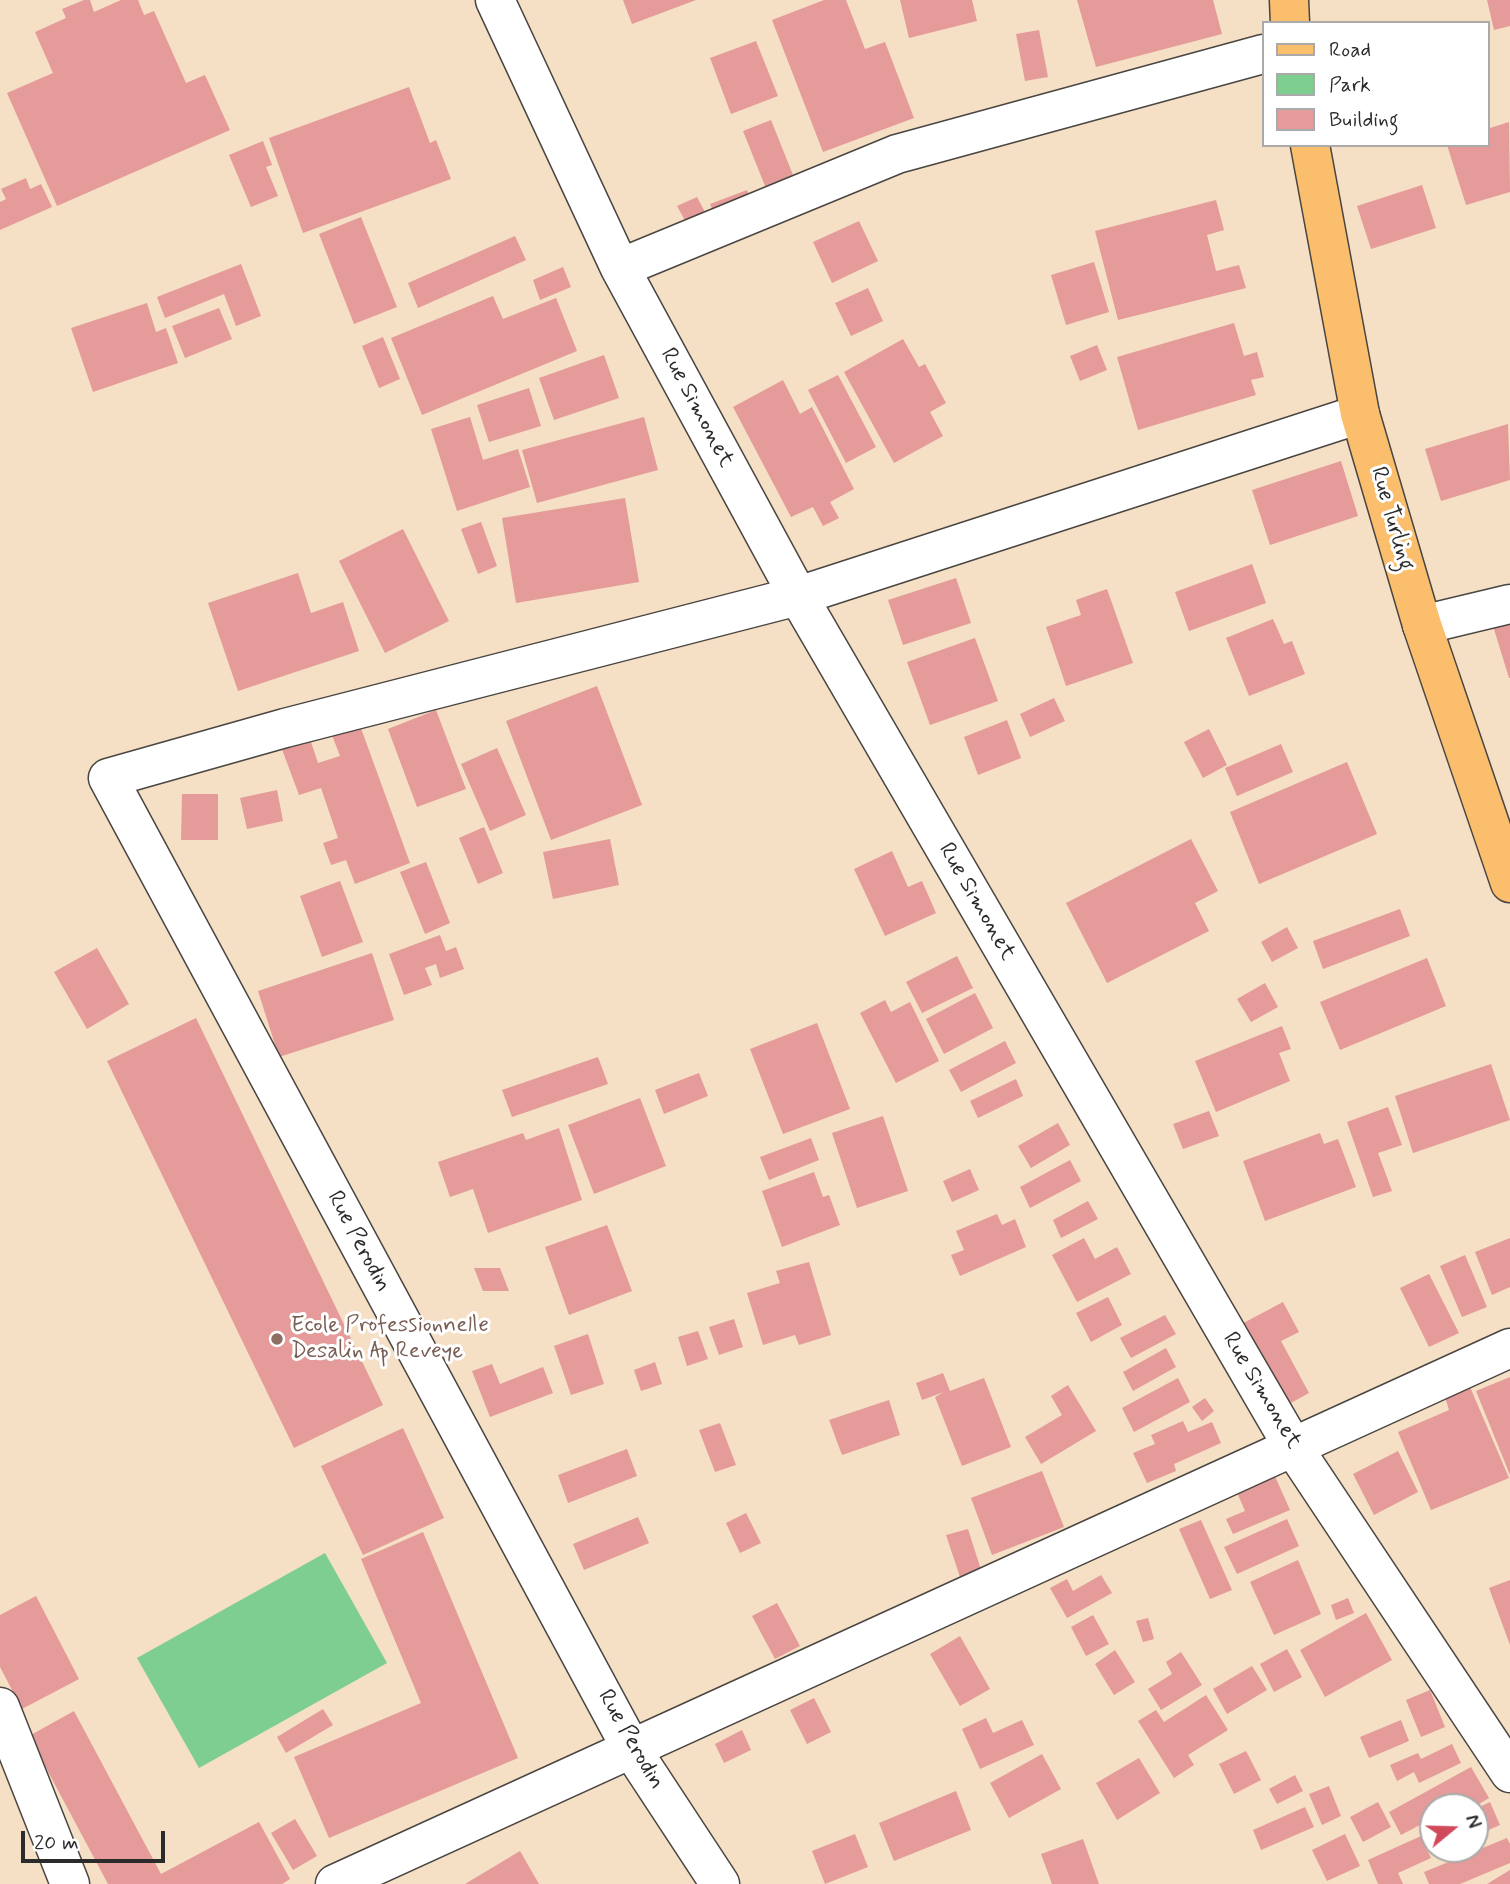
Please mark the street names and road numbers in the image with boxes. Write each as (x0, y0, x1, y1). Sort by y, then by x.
street label: Rue Simonet (653, 344, 739, 472)
street label: Rue Turling (1363, 464, 1419, 574)
street label: Rue Simonet (931, 838, 1021, 966)
street label: Rue Perodin (320, 1187, 396, 1297)
street label: Rue Simonet (1215, 1328, 1307, 1454)
street label: Rue Perodin (590, 1685, 670, 1795)

